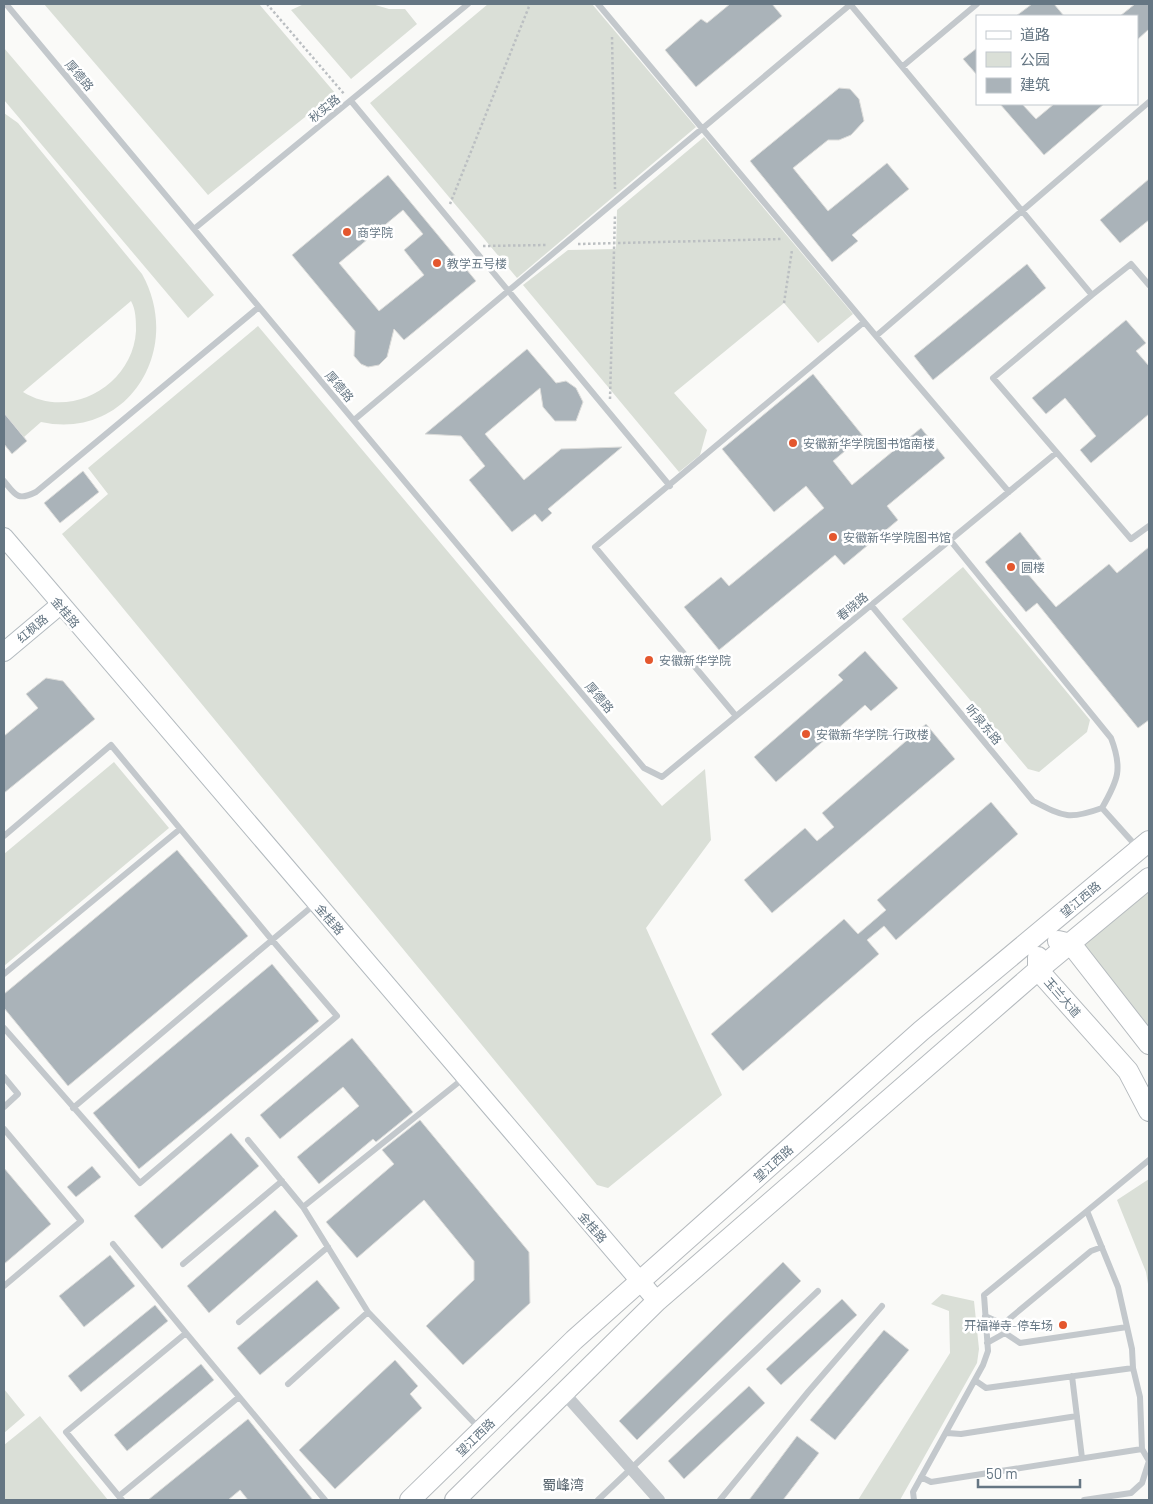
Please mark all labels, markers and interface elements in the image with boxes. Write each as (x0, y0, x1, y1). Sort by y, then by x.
legend (976, 15, 1138, 105)
text: 道路 (1020, 25, 1050, 43)
text: 公园 (1020, 50, 1050, 68)
street label: 厚德路 (63, 57, 97, 93)
text: 建筑 (1020, 75, 1050, 93)
street label: 秋实路 (306, 91, 342, 125)
place label: 商学院 (357, 225, 393, 239)
marker: 商学院 (341, 226, 353, 238)
place label: 教学五号楼 (447, 256, 507, 270)
marker: 教学五号楼 (431, 257, 443, 269)
street label: 厚德路 (323, 368, 357, 404)
place label: 安徽新华学院图书馆南楼 (803, 436, 935, 450)
marker: 安徽新华学院图书馆南楼 (787, 437, 799, 449)
place label: 安徽新华学院图书馆 (843, 530, 951, 544)
marker: 安徽新华学院图书馆 (827, 531, 839, 543)
place label: 圆楼 (1021, 560, 1045, 574)
marker: 圆楼 (1005, 561, 1017, 573)
street label: 春晓路 (834, 589, 870, 623)
street label: 金桂路 (49, 594, 83, 630)
street label: 红枫路 (14, 611, 50, 645)
place label: 安徽新华学院 (659, 653, 731, 667)
marker: 安徽新华学院 (643, 654, 655, 666)
street label: 厚德路 (583, 679, 617, 715)
street label: 听泉东路 (963, 701, 1005, 747)
place label: 安徽新华学院-行政楼 (816, 727, 929, 741)
marker: 安徽新华学院-行政楼 (800, 728, 812, 740)
street label: 望江西路 (1057, 878, 1103, 920)
street label: 金桂路 (313, 901, 347, 937)
street label: 玉兰大道 (1042, 974, 1084, 1020)
street label: 望江西路 (750, 1142, 796, 1184)
street label: 金桂路 (576, 1209, 610, 1245)
place label: 开福禅寺-停车场 (964, 1318, 1053, 1332)
marker: 开福禅寺-停车场 (1057, 1319, 1069, 1331)
street label: 望江西路 (453, 1415, 497, 1459)
scale bar (978, 1456, 1080, 1488)
text: 50 m (986, 1464, 1018, 1482)
district label: 蜀峰湾 (542, 1476, 584, 1493)

